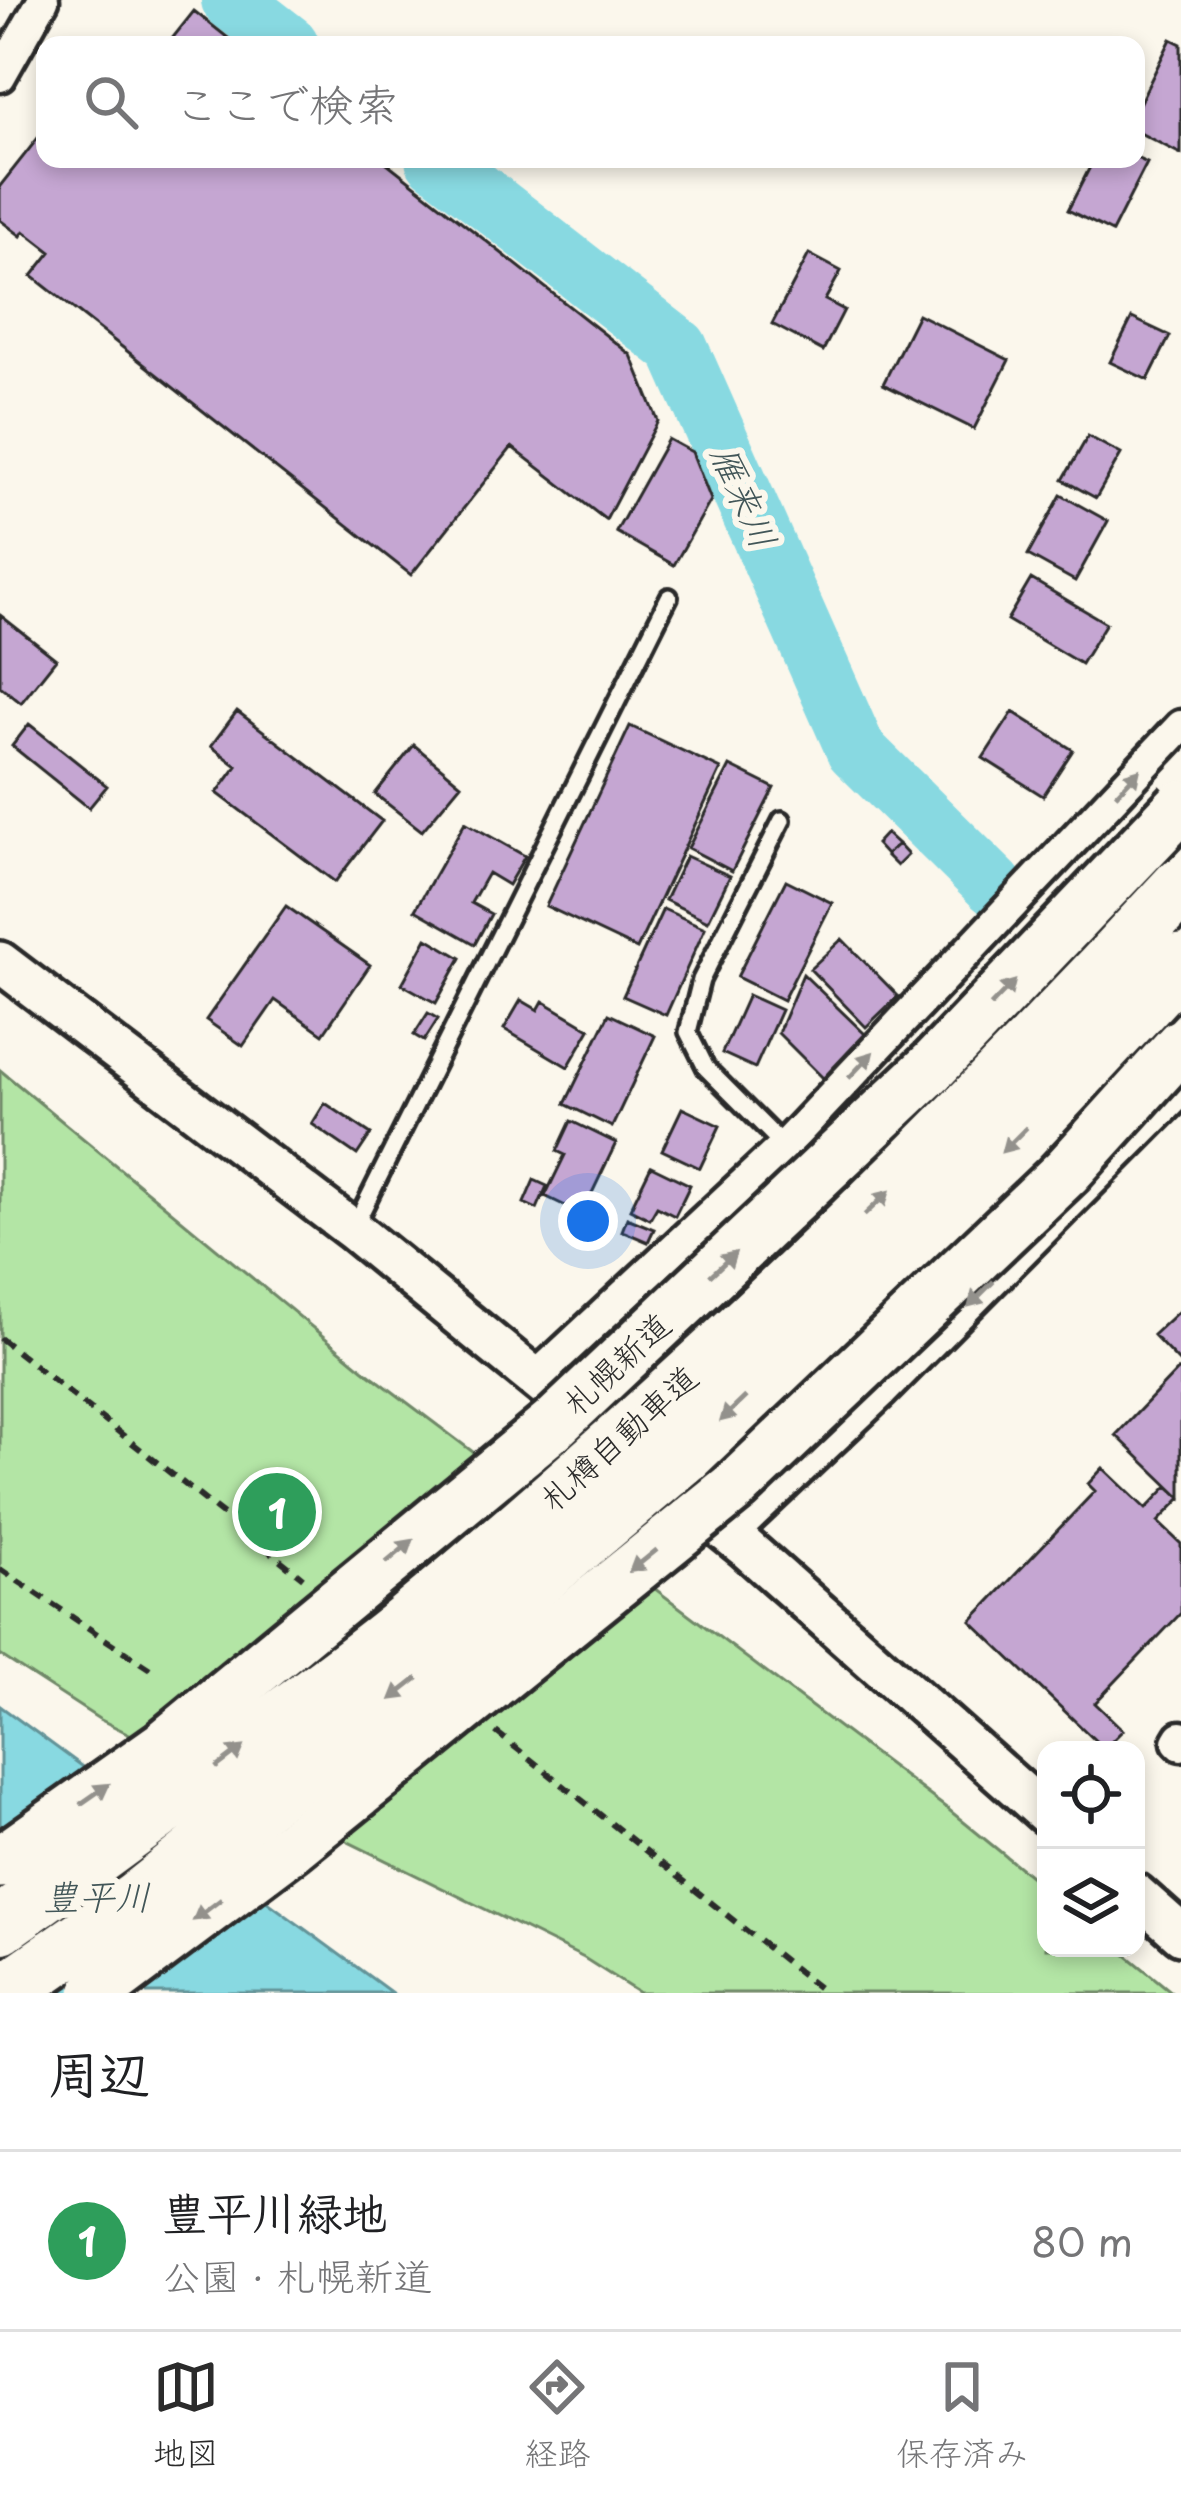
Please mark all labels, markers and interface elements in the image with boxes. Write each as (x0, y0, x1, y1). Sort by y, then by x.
search box (36, 36, 1145, 168)
text: ここで検索 (174, 68, 399, 136)
icon: search (78, 69, 144, 135)
water label: 雁来川 (699, 436, 792, 557)
one-way arrow (1114, 768, 1142, 797)
one-way arrow (988, 979, 1016, 1008)
one-way arrow (846, 1051, 874, 1080)
one-way arrow (1000, 1125, 1029, 1153)
one-way arrow (863, 1189, 891, 1217)
your location (558, 1191, 618, 1251)
one-way arrow (708, 1251, 737, 1279)
one-way arrow (967, 1279, 995, 1307)
street label: 札幌新道 (550, 1299, 681, 1426)
street label: 札樽自動車道 (527, 1352, 708, 1521)
one-way arrow (718, 1395, 747, 1423)
pin: 1 (238, 1467, 316, 1557)
one-way arrow (385, 1539, 415, 1565)
one-way arrow (627, 1548, 658, 1573)
one-way arrow (388, 1676, 419, 1701)
map controls (1037, 1741, 1145, 1957)
button: locate (1037, 1741, 1145, 1849)
one-way arrow (214, 1745, 246, 1769)
one-way arrow (79, 1783, 111, 1807)
button: layers (1037, 1849, 1145, 1957)
water label: 豊平川 (43, 1868, 151, 1922)
one-way arrow (191, 1897, 223, 1921)
text: 周辺 (48, 2033, 150, 2110)
text: 豊平川緑地 (162, 2177, 387, 2245)
text: 1 (78, 2211, 96, 2270)
text: 80 m (1031, 2211, 1133, 2270)
text: 公園 · 札幌新道 (162, 2245, 433, 2304)
tab: 地図 (153, 2354, 219, 2476)
tab: 経路 (524, 2354, 590, 2476)
tab: 保存済み (896, 2354, 1028, 2476)

